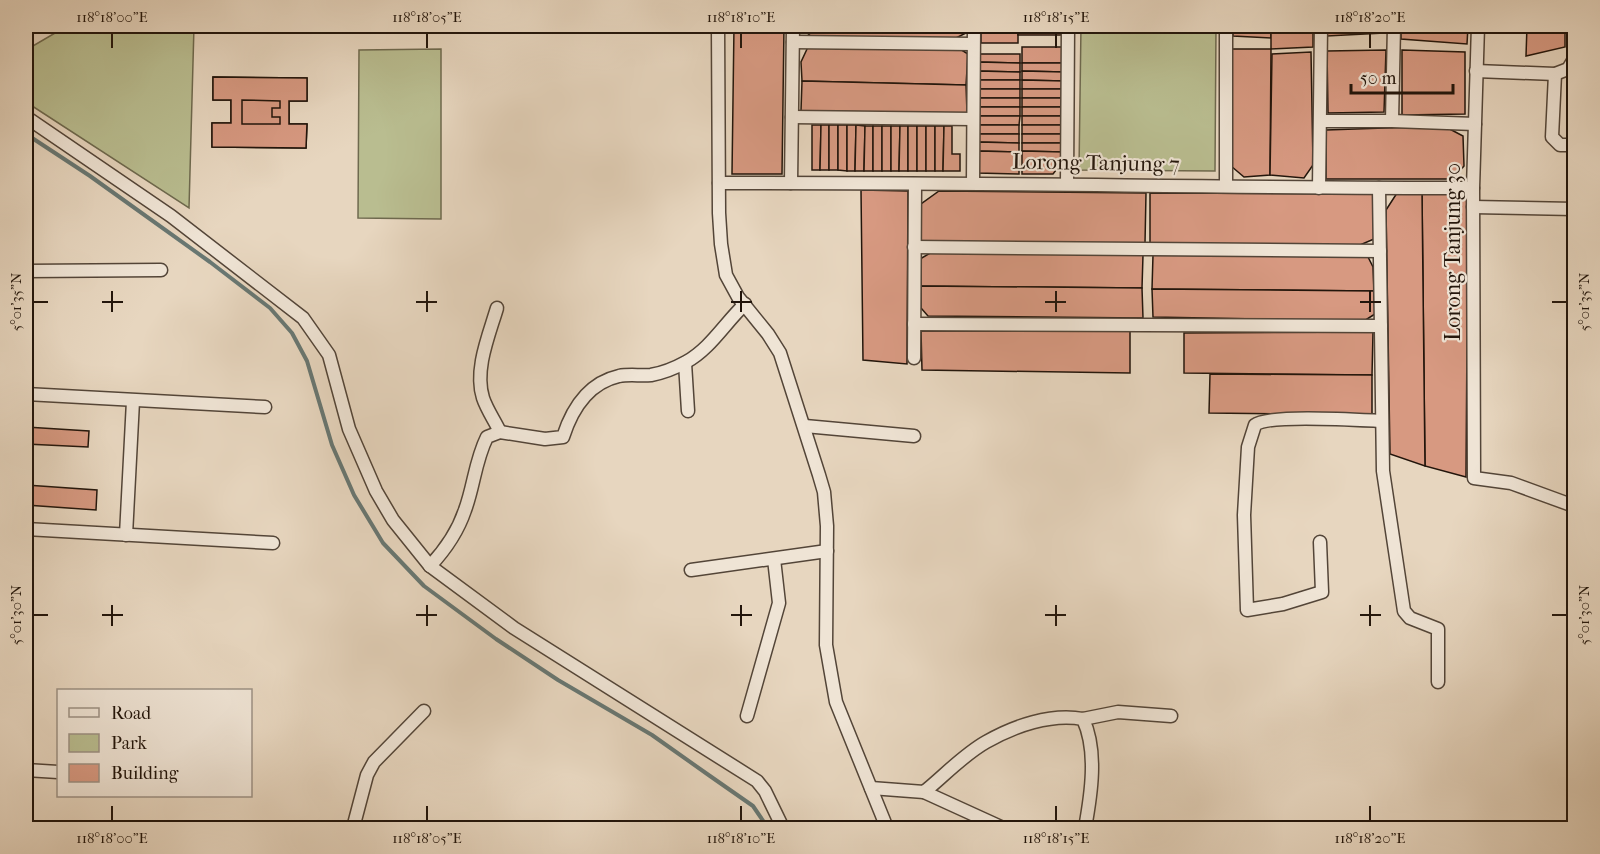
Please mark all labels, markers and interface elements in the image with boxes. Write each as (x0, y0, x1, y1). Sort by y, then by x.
text: 118°18'00"E (76, 8, 148, 26)
text: 118°18'05"E (392, 8, 462, 26)
text: 118°18'10"E (707, 8, 775, 26)
text: 118°18'15"E (1023, 8, 1089, 26)
text: 118°18'20"E (1335, 8, 1405, 26)
scale bar (1351, 57, 1453, 95)
text: 50 m (1360, 68, 1397, 89)
street label: Lorong Tanjung 7 (1012, 149, 1180, 177)
street label: Lorong Tanjung 30 (1440, 163, 1466, 341)
text: 5°01'35"N (7, 272, 25, 331)
text: 5°01'35"N (1575, 272, 1593, 331)
text: 5°01'30"N (7, 584, 25, 645)
text: 5°01'30"N (1575, 584, 1593, 645)
legend (57, 689, 252, 797)
text: Road (111, 703, 151, 724)
text: Park (111, 733, 148, 754)
text: Building (111, 763, 179, 784)
text: 118°18'00"E (76, 829, 148, 847)
text: 118°18'05"E (392, 829, 462, 847)
text: 118°18'10"E (707, 829, 775, 847)
text: 118°18'15"E (1023, 829, 1089, 847)
text: 118°18'20"E (1335, 829, 1405, 847)

